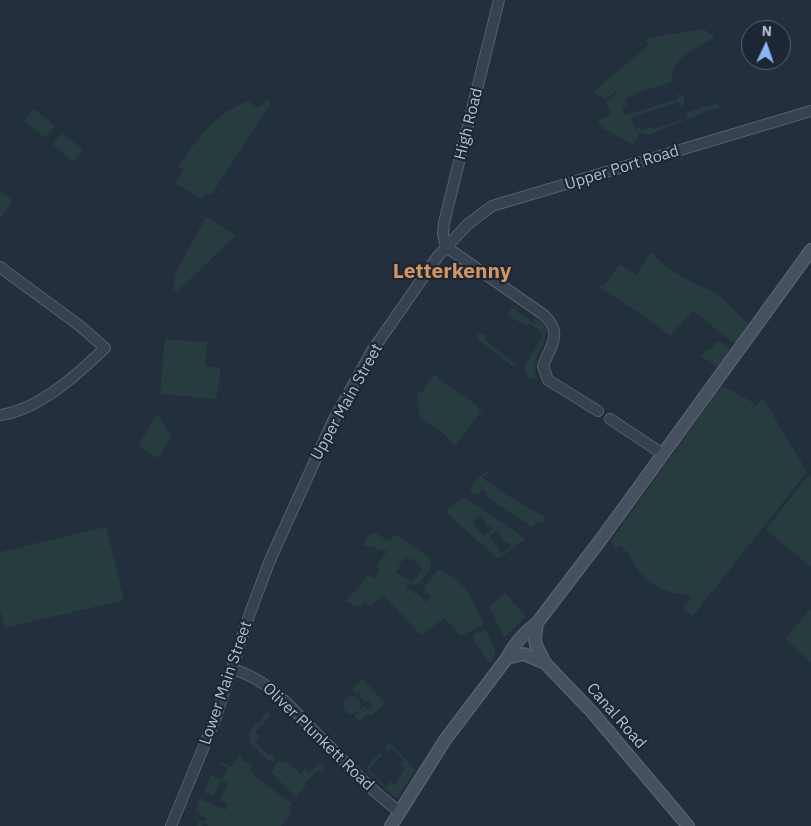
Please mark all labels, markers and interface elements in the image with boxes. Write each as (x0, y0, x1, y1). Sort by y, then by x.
north arrow (741, 20, 791, 70)
text: N (761, 22, 772, 40)
street label: High Road (451, 86, 487, 162)
street label: Upper Port Road (563, 142, 681, 194)
district label: Letterkenny (393, 259, 511, 285)
street label: Upper Main Street (307, 340, 387, 464)
street label: Lower Main Street (196, 619, 256, 747)
street label: Oliver Plunkett Road (259, 679, 377, 795)
street label: Canal Road (582, 679, 650, 753)

